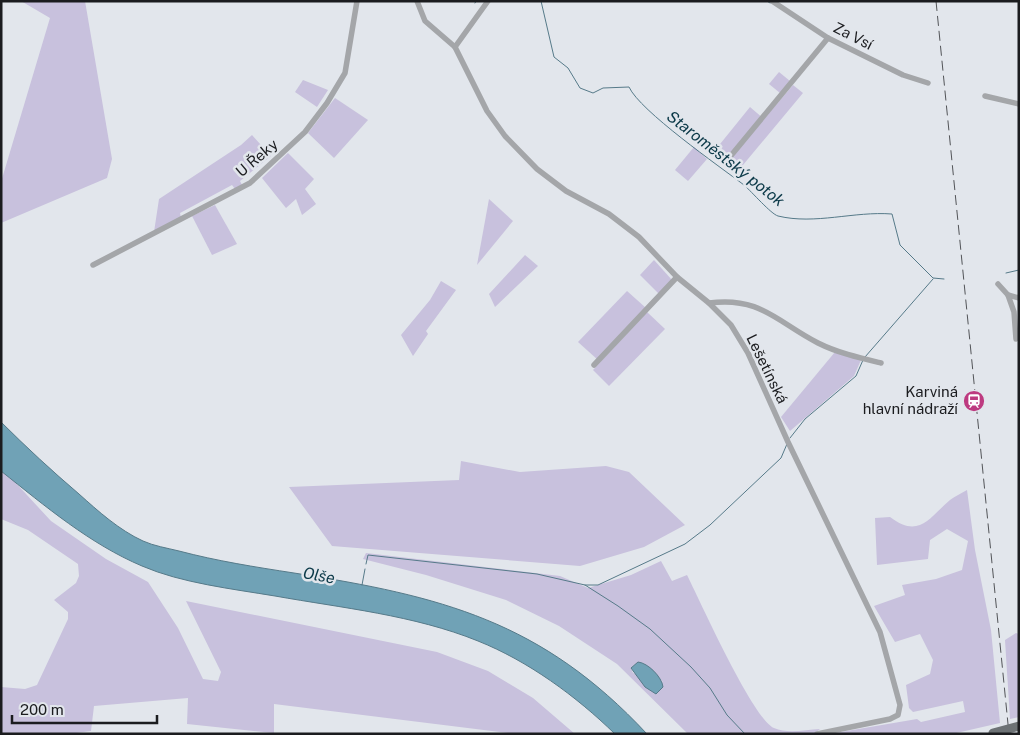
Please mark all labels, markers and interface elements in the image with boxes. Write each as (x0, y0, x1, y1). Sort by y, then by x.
street label: Za Vsí (831, 18, 876, 53)
water label: Staroměstský potok (663, 107, 789, 210)
street label: U Řeky (232, 135, 281, 180)
street label: Lešetínská (743, 331, 791, 406)
place label: Karviná hlavní nádraží (863, 383, 958, 417)
station icon: Karviná hlavní nádraží (962, 389, 986, 413)
water label: Olše (301, 563, 337, 588)
scale bar (12, 692, 158, 724)
text: 200 m (20, 701, 64, 718)

